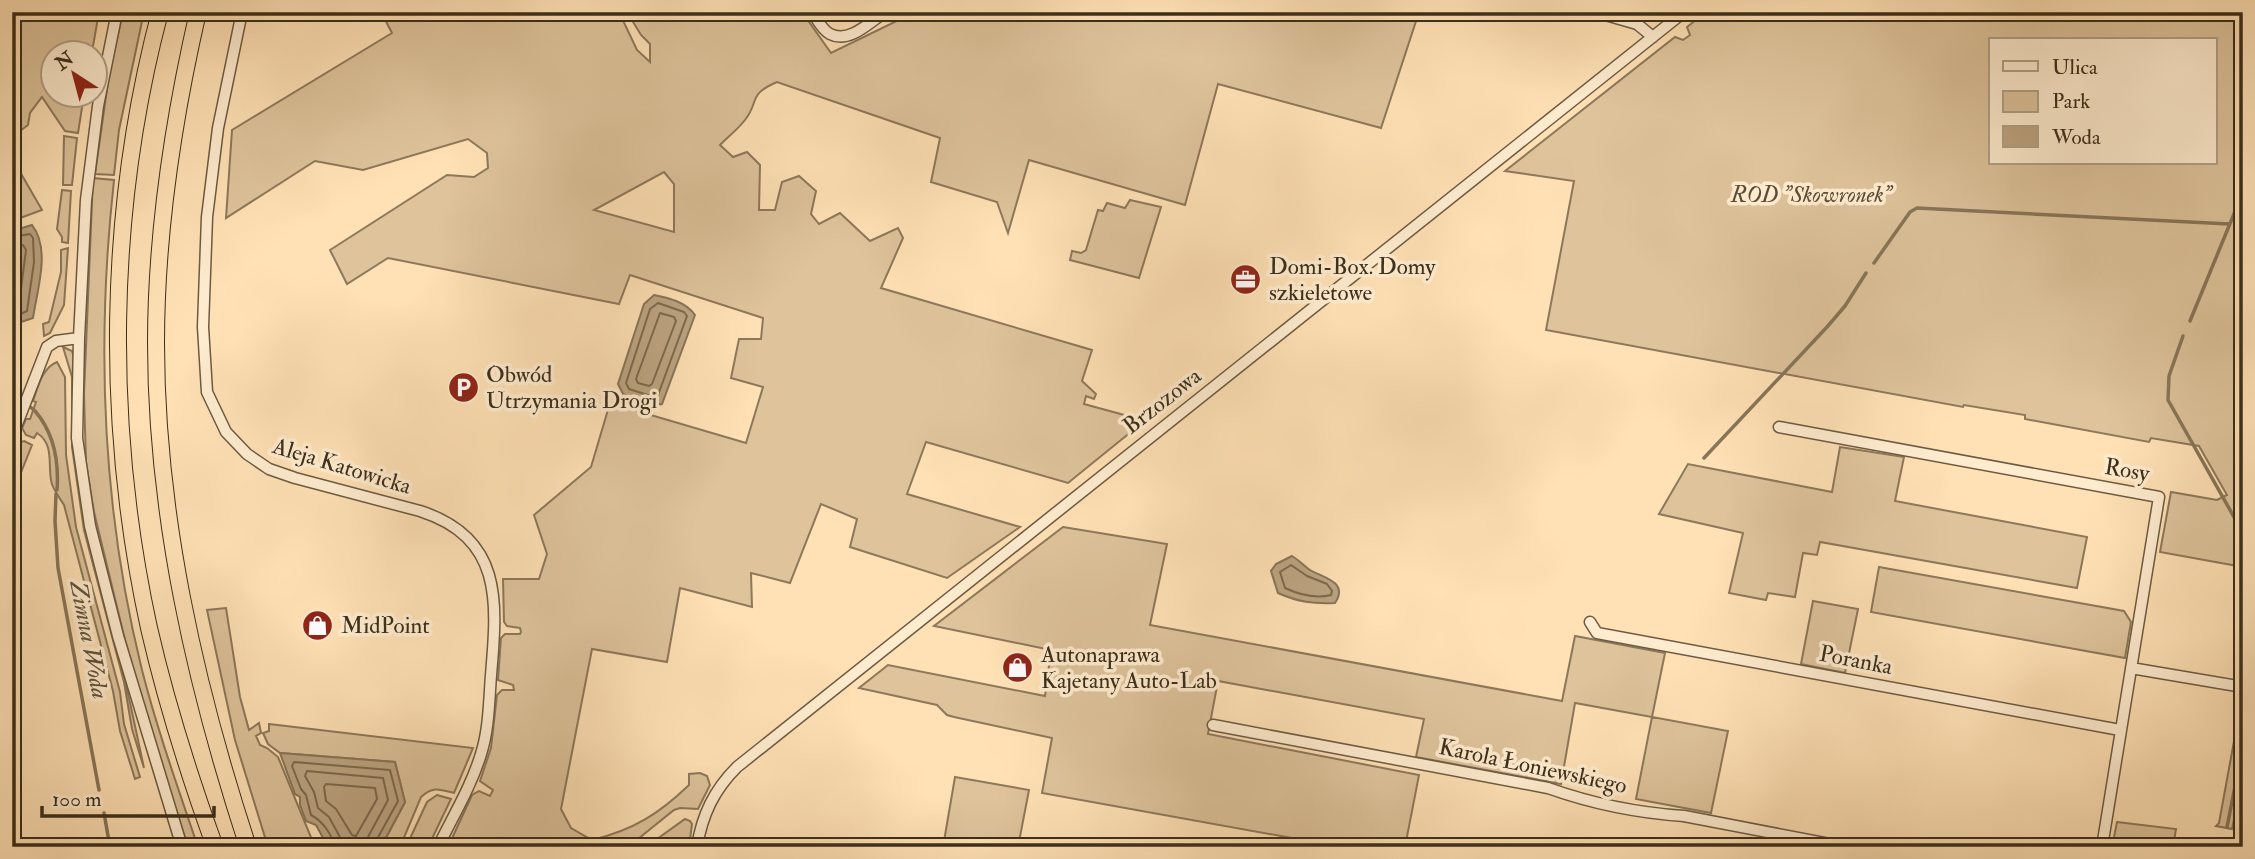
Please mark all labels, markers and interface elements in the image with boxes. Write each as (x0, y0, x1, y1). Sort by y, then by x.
north arrow (38, 38, 108, 108)
legend (1989, 38, 2216, 164)
text: N (50, 46, 79, 76)
text: Ulica (2052, 54, 2098, 81)
text: Park (2052, 88, 2090, 115)
text: Woda (2051, 124, 2101, 151)
park label: ROD "Skowronek" (1730, 180, 1893, 209)
place label: Domi-Box. Domy szkieletowe (1269, 252, 1436, 307)
office icon: Domi-Box. Domy szkieletowe (1229, 262, 1263, 296)
place label: Obwód Utrzymania Drogi (486, 360, 657, 415)
street label: Brzozowa (1117, 361, 1207, 441)
parking icon: Obwód Utrzymania Drogi (446, 370, 480, 404)
street label: Aleja Katowicka (268, 431, 415, 501)
street label: Rosy (2102, 452, 2153, 488)
water label: Zimna Woda (62, 577, 116, 702)
shop icon: MidPoint (301, 608, 335, 642)
place label: MidPoint (341, 611, 430, 640)
street label: Poranka (1817, 639, 1896, 681)
place label: Autonaprawa Kajetany Auto-Lab (1040, 640, 1217, 695)
shop icon: Autonaprawa Kajetany Auto-Lab (1001, 650, 1035, 684)
street label: Karola Łoniewskiego (1436, 732, 1630, 800)
scale bar (42, 775, 214, 819)
text: 100 m (52, 786, 102, 813)

